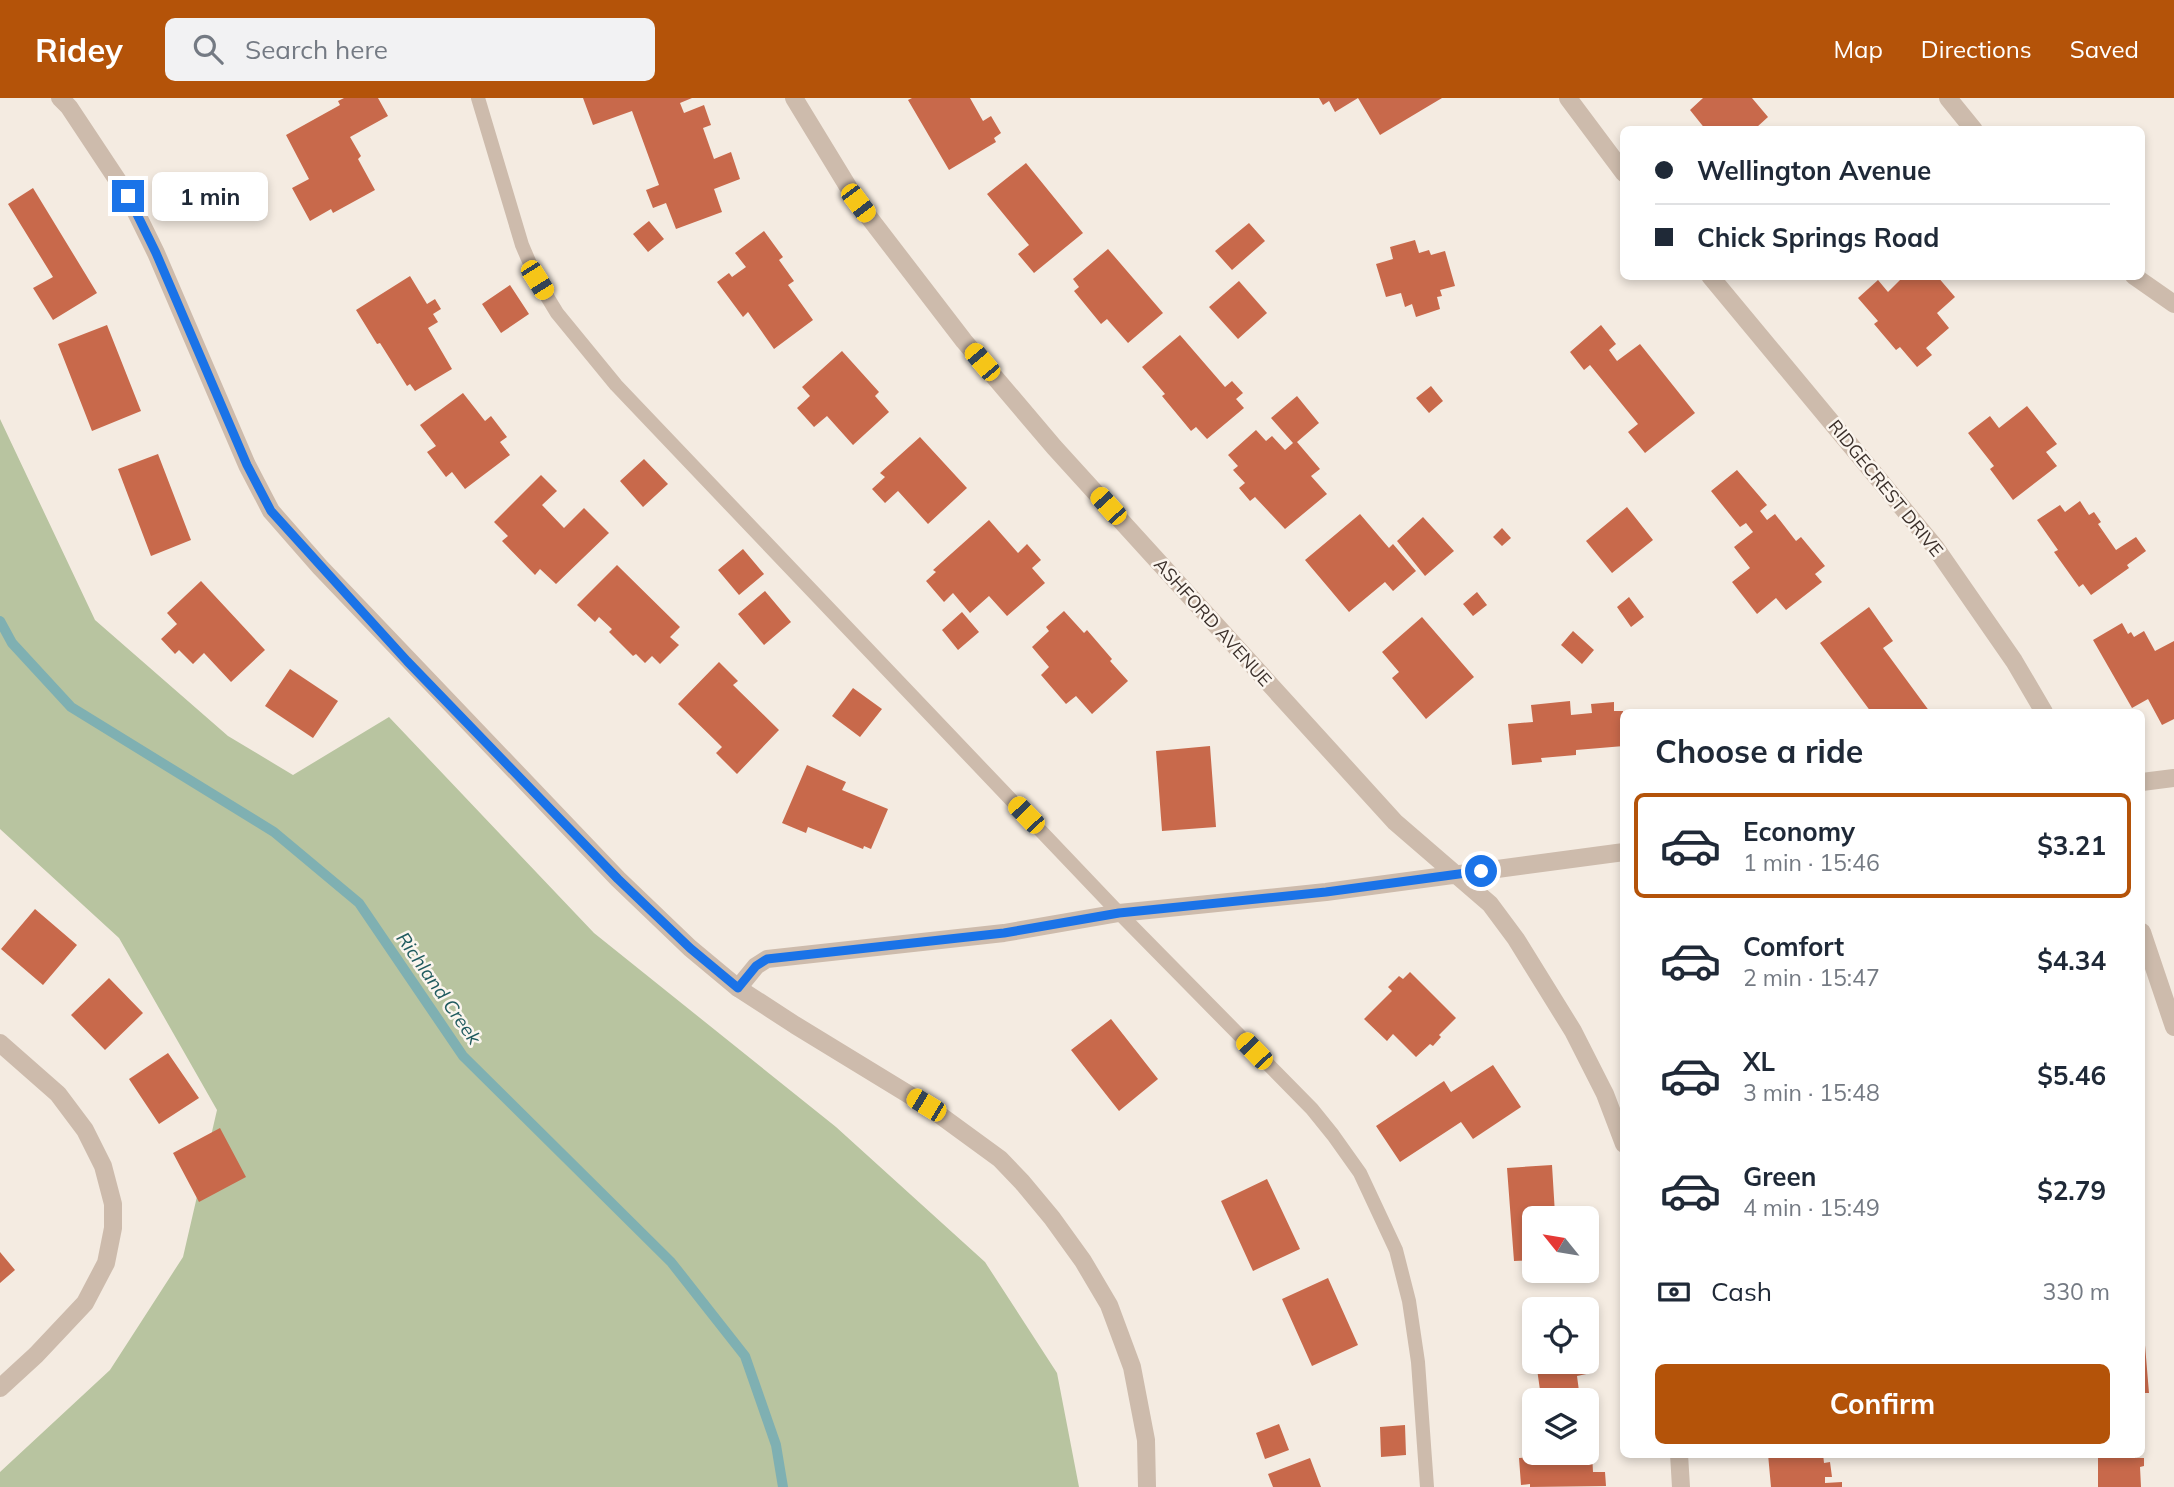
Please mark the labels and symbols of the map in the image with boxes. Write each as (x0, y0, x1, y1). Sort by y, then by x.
callout: 1 min (152, 172, 268, 220)
route end (112, 180, 144, 212)
car (837, 180, 880, 226)
car (517, 257, 558, 303)
car (961, 339, 1004, 385)
street label: RIDGECREST DRIVE (1824, 415, 1948, 561)
car (1087, 483, 1130, 529)
street label: ASHFORD AVENUE (1149, 553, 1277, 691)
car (1004, 793, 1049, 837)
route start (1465, 855, 1497, 887)
water label: Richland Creek (391, 927, 487, 1050)
car (1232, 1029, 1277, 1073)
car (903, 1085, 950, 1125)
north arrow (1522, 1206, 1600, 1283)

